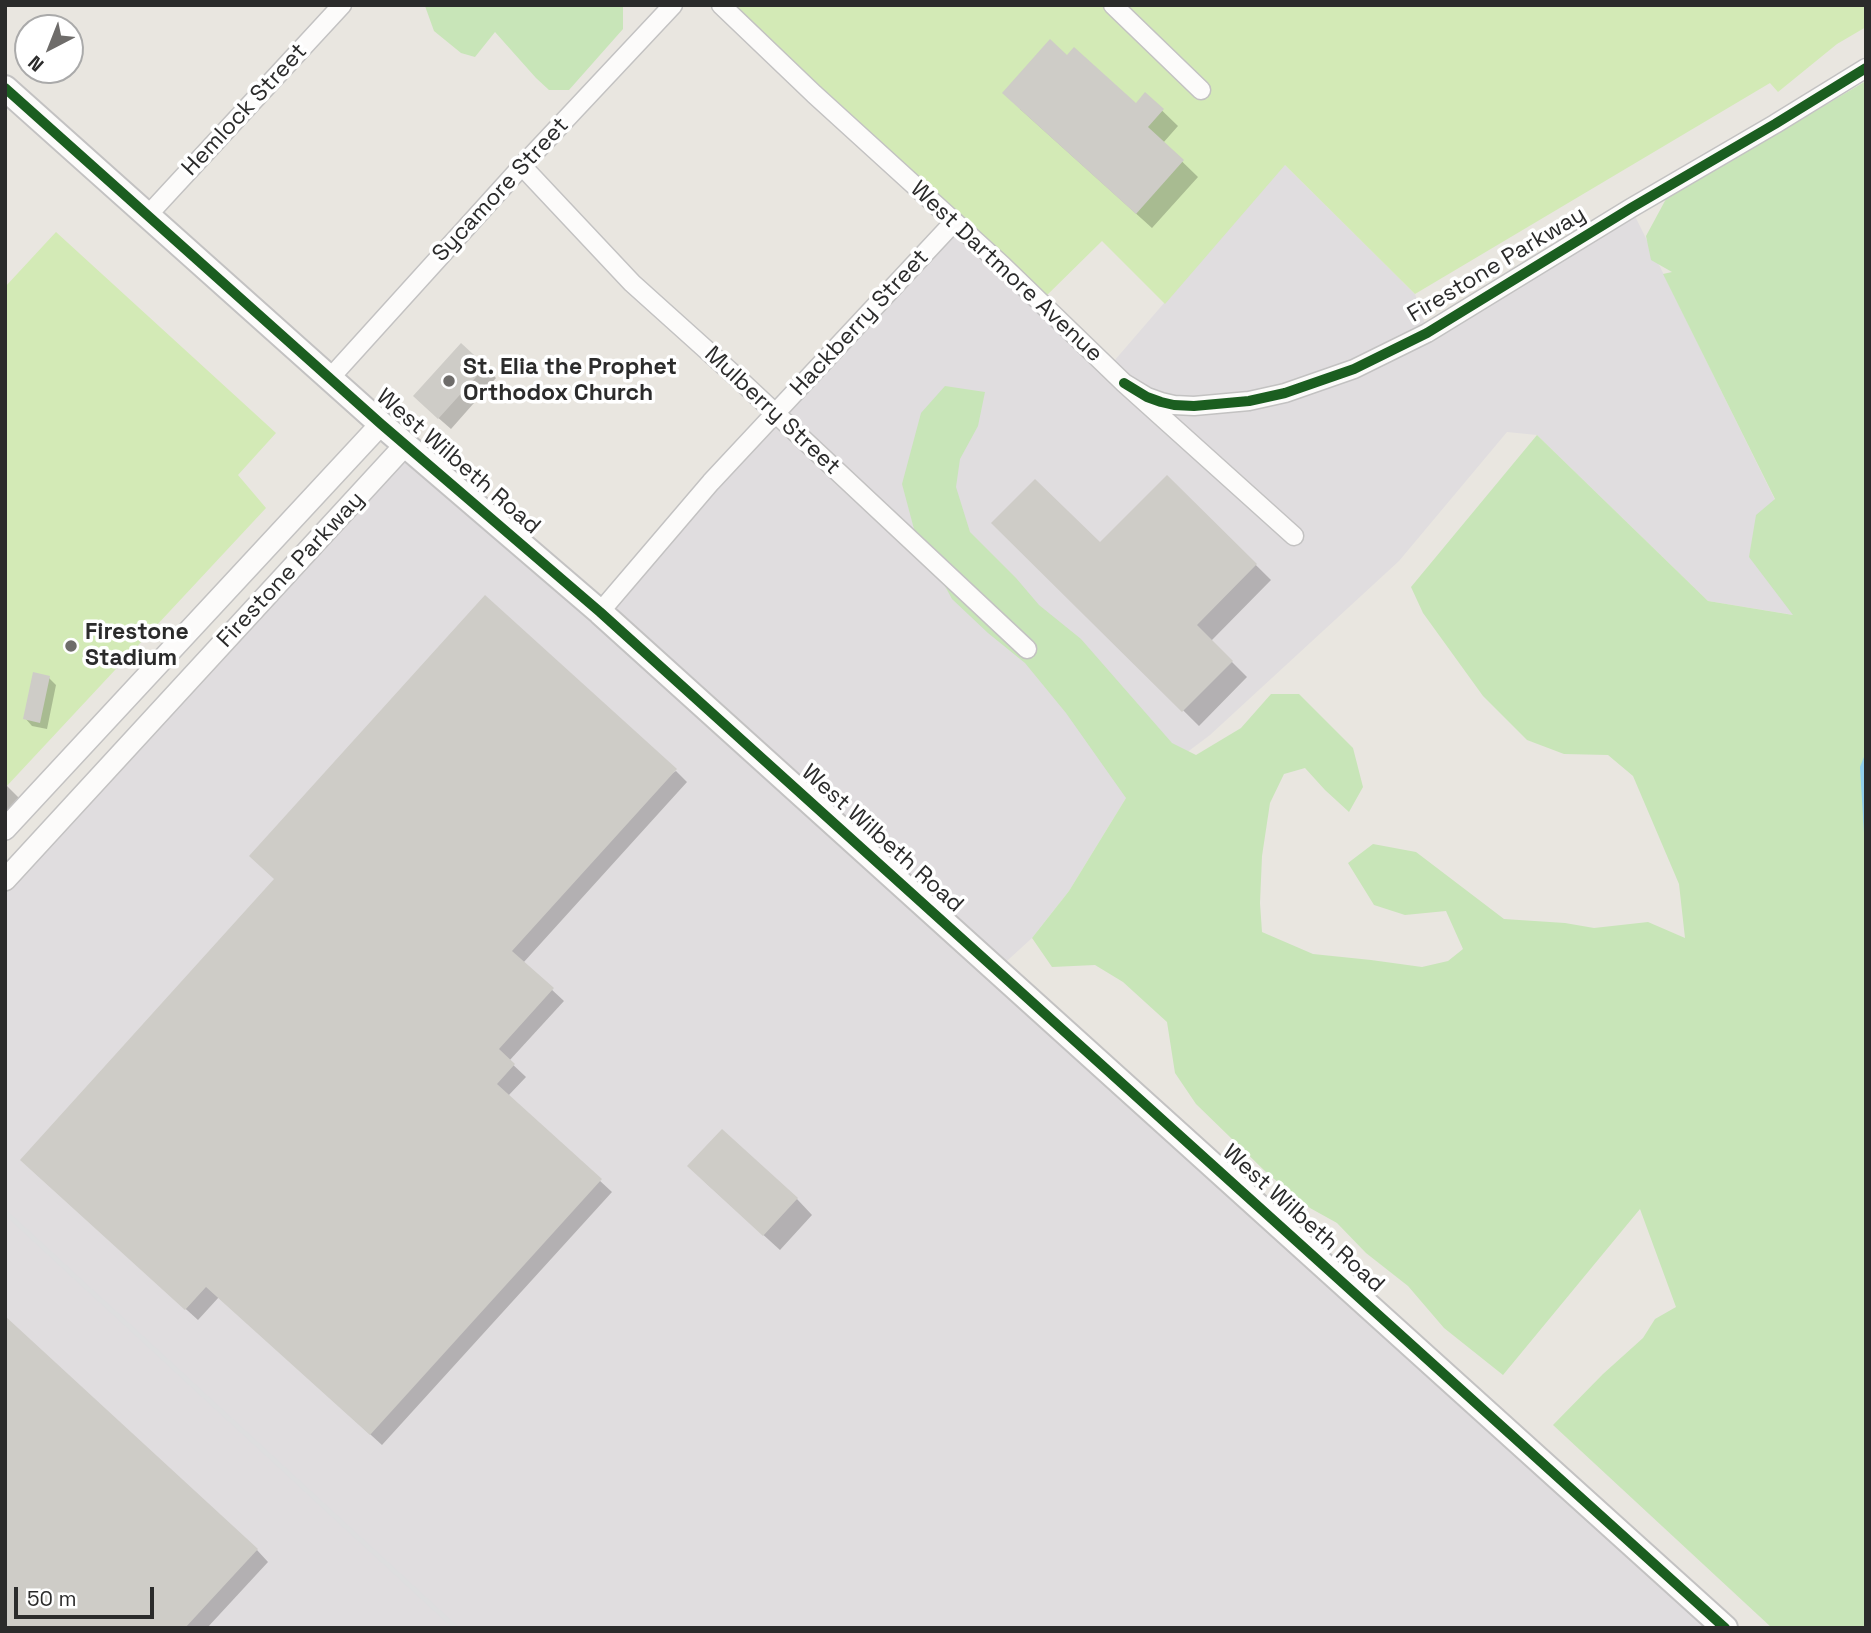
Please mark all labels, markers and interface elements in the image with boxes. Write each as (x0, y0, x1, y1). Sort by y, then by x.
north arrow (14, 14, 84, 84)
street label: Hemlock Street (177, 38, 313, 182)
text: N (23, 50, 49, 77)
street label: Sycamore Street (427, 112, 575, 268)
street label: West Dartmore Avenue (904, 176, 1108, 368)
street label: Firestone Parkway (1403, 201, 1591, 329)
street label: Hackberry Street (785, 244, 935, 402)
street label: Mulberry Street (698, 341, 846, 481)
place label: St. Elia the Prophet Orthodox Church (463, 354, 677, 408)
marker: St. Elia the Prophet Orthodox Church (441, 373, 457, 389)
street label: West Wilbeth Road (370, 383, 546, 541)
street label: Firestone Parkway (212, 486, 370, 654)
place label: Firestone Stadium (85, 619, 189, 673)
marker: Firestone Stadium (63, 638, 79, 654)
street label: West Wilbeth Road (795, 759, 969, 919)
street label: West Wilbeth Road (1216, 1139, 1390, 1299)
scale bar (18, 1574, 158, 1618)
text: 50 m (27, 1585, 77, 1612)

